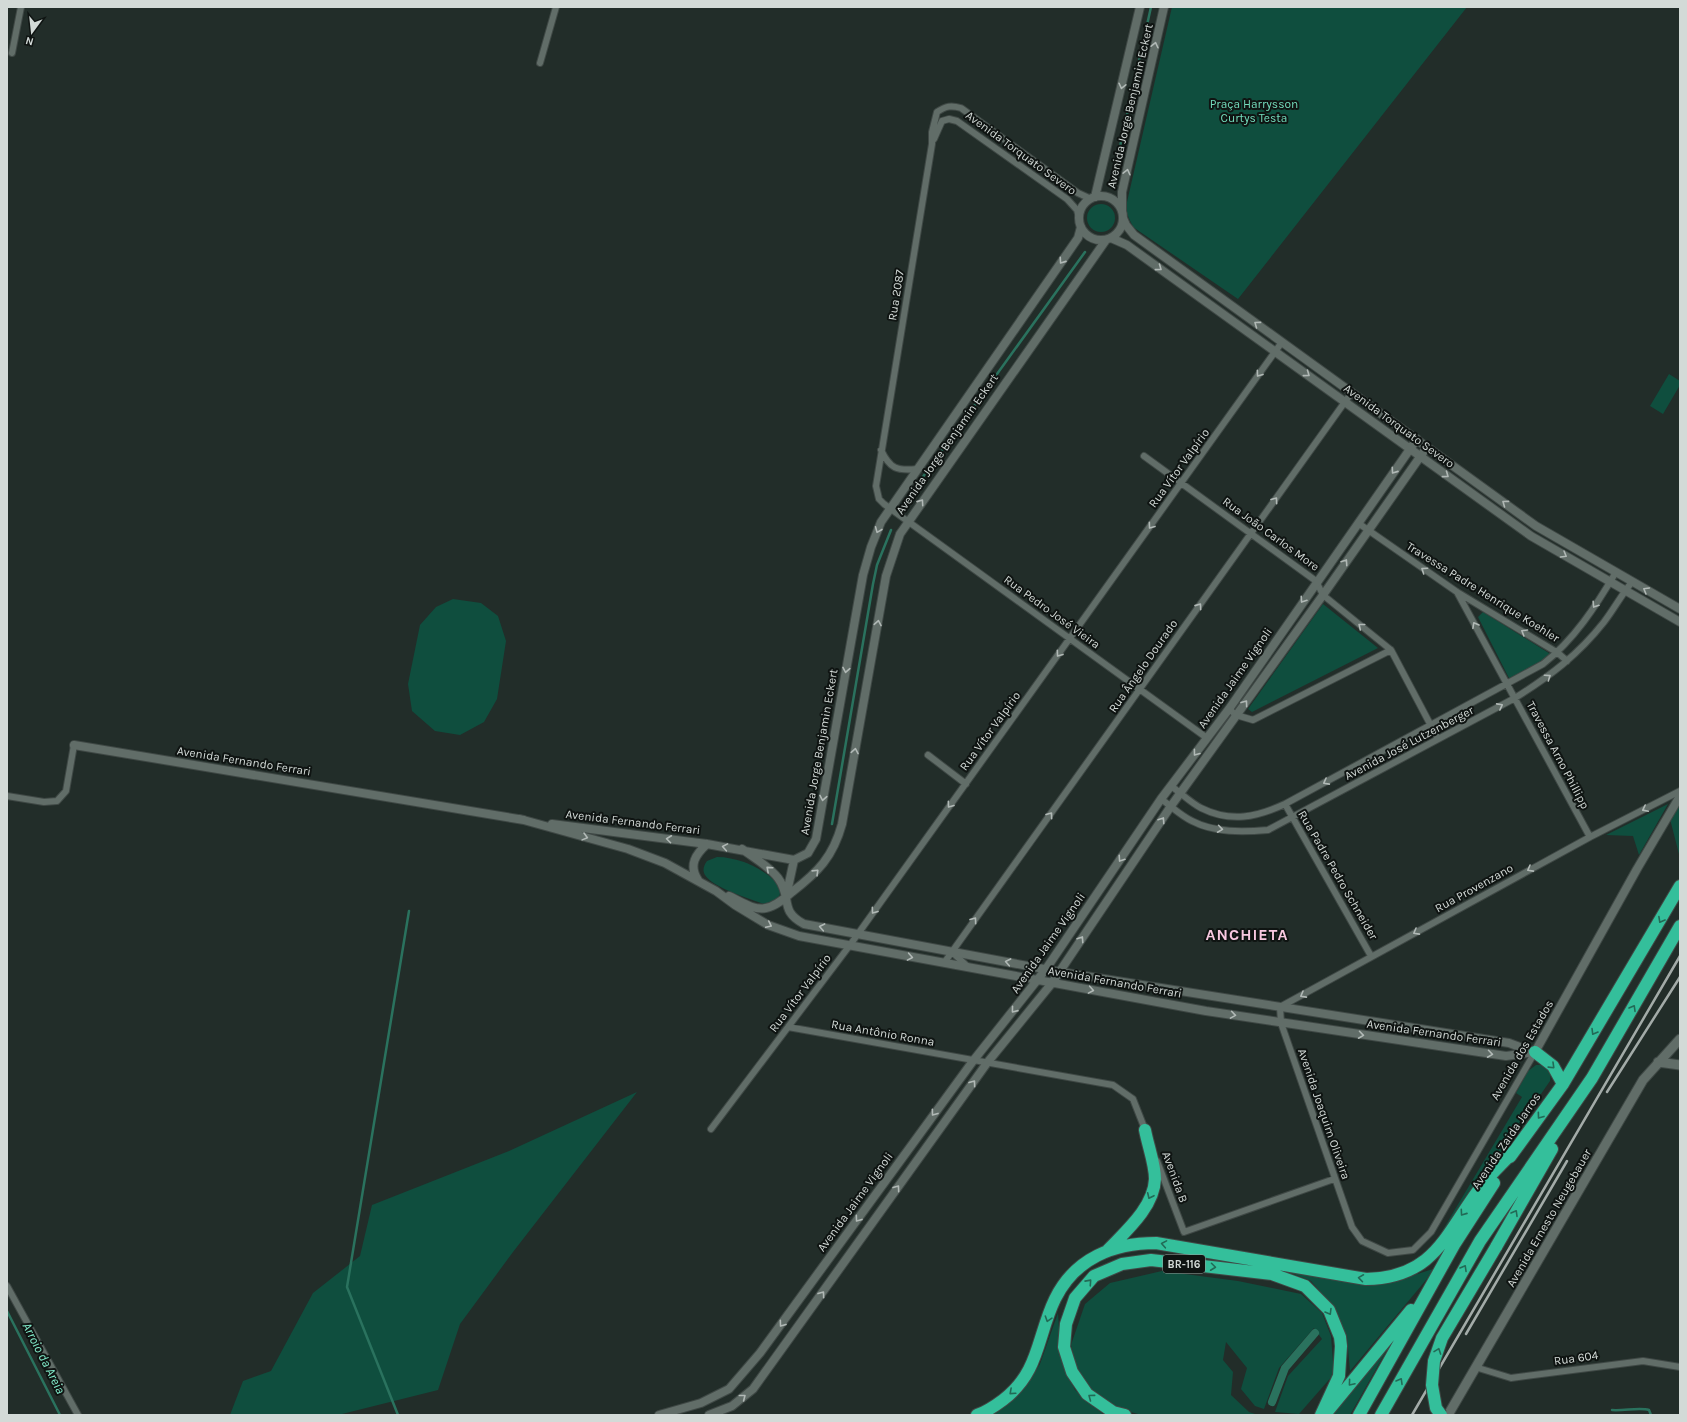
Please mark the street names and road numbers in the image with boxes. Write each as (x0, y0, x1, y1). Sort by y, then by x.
street label: Avenida Jorge Benjamin Eckert (1104, 22, 1156, 190)
street label: Avenida Torquato Severo (963, 108, 1079, 198)
street label: Rua 2087 (885, 268, 907, 321)
street label: Avenida Jorge Benjamin Eckert (893, 371, 1001, 517)
street label: Avenida Torquato Severo (1341, 381, 1457, 471)
street label: Rua Vítor Valpírio (1146, 426, 1212, 510)
street label: Rua João Carlos More (1220, 494, 1322, 574)
street label: Travessa Padre Henrique Koehler (1404, 539, 1563, 645)
street label: Rua Pedro José Vieira (1001, 572, 1103, 652)
street label: Rua Ângelo Dourado (1106, 617, 1180, 715)
street label: Avenida Jaime Vignoli (1195, 625, 1275, 731)
street label: Avenida Jorge Benjamin Eckert (797, 667, 841, 836)
street label: Rua Vítor Valpírio (957, 689, 1023, 773)
street label: Travessa Arno Phillipp (1524, 699, 1592, 811)
street label: Avenida José Lutzenberger (1342, 703, 1476, 783)
street label: Avenida Fernando Ferrari (176, 743, 312, 779)
street label: Avenida Fernando Ferrari (565, 807, 701, 837)
street label: Rua Padre Pedro Schneider (1295, 808, 1381, 943)
street label: Rua Provenzano (1432, 861, 1516, 915)
street label: Avenida Jaime Vignoli (1008, 890, 1088, 996)
street label: Rua Vítor Valpírio (766, 951, 834, 1035)
street label: Avenida Fernando Ferrari (1047, 963, 1183, 1001)
street label: Avenida dos Estados (1488, 997, 1556, 1103)
street label: Rua Antônio Ronna (830, 1017, 936, 1049)
street label: Avenida Fernando Ferrari (1366, 1017, 1502, 1049)
street label: Avenida Joaquim Oliveira (1295, 1047, 1353, 1181)
street label: Avenida Zaida Jarros (1469, 1090, 1543, 1192)
street label: Avenida Ernesto Neugebauer (1504, 1146, 1595, 1289)
street label: Avenida B (1159, 1149, 1191, 1205)
street label: Avenida Jaime Vignoli (814, 1150, 896, 1254)
road number: BR-116 (1163, 1255, 1205, 1273)
street label: Rua 604 (1553, 1348, 1599, 1368)

